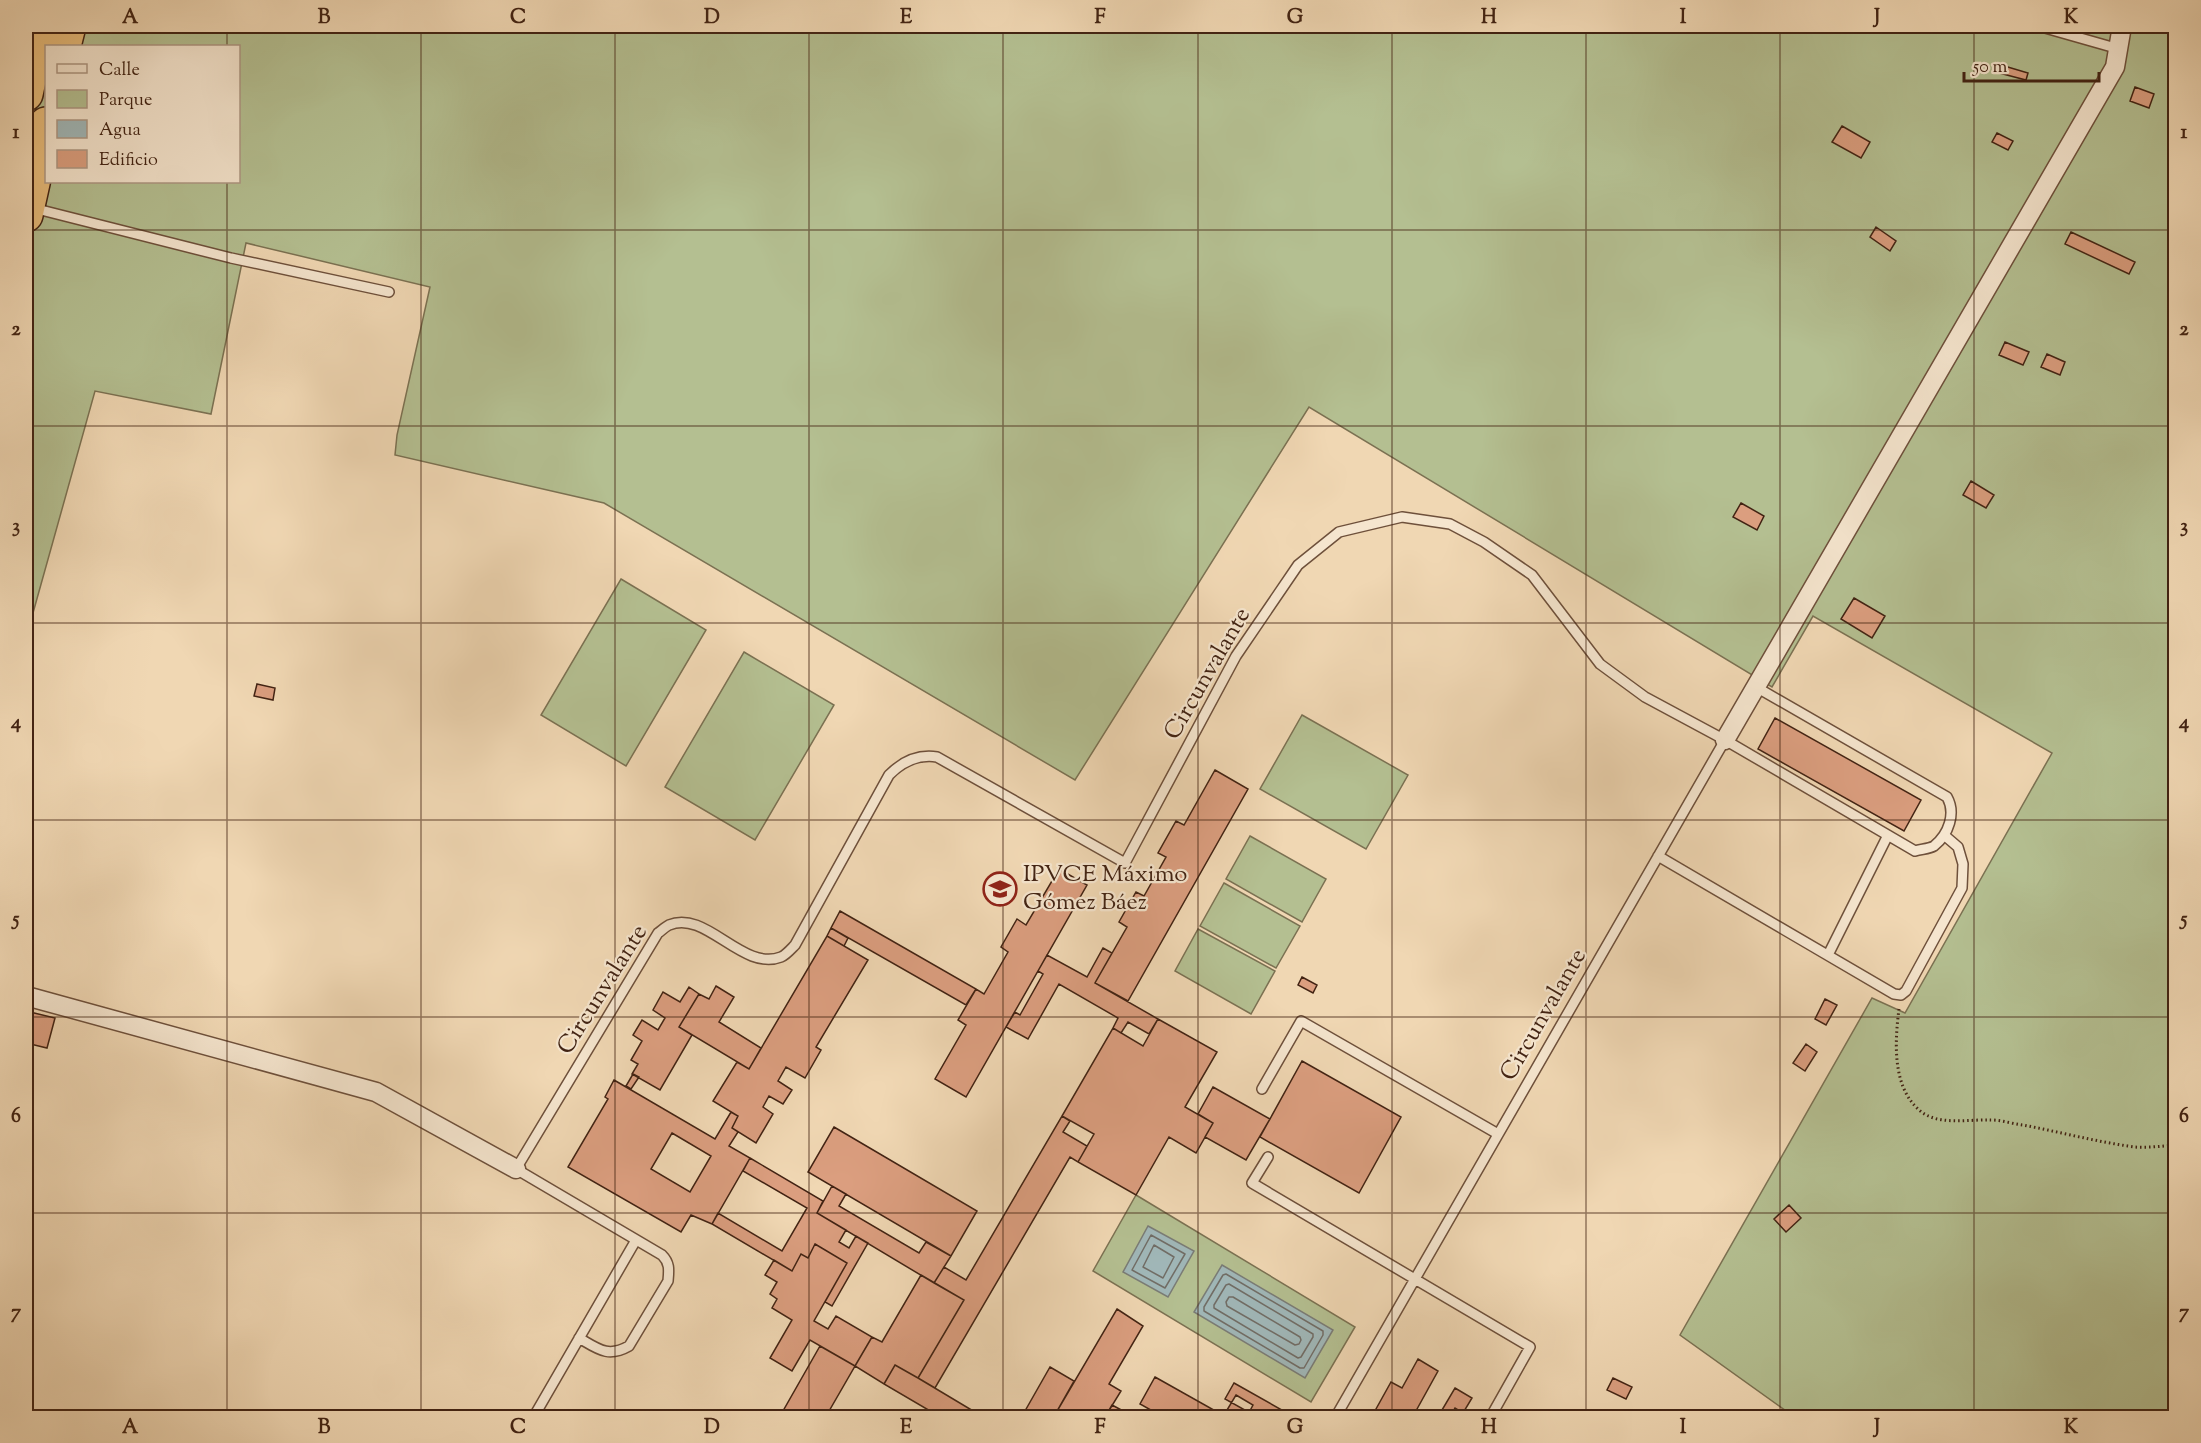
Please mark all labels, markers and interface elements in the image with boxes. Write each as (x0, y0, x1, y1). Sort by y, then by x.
text: A (122, 4, 139, 33)
text: B (318, 4, 331, 33)
text: C (510, 4, 526, 33)
text: D (704, 4, 720, 33)
text: E (900, 4, 913, 33)
text: F (1094, 4, 1106, 33)
text: G (1287, 4, 1304, 33)
text: H (1481, 4, 1497, 33)
text: I (1680, 4, 1687, 33)
text: J (1872, 4, 1880, 33)
text: K (2064, 4, 2079, 33)
legend (45, 45, 240, 183)
scale bar (1964, 45, 2099, 83)
text: 50 m (1972, 55, 2008, 81)
text: Calle (99, 58, 140, 84)
text: Parque (99, 88, 152, 114)
text: Agua (99, 118, 141, 144)
text: 1 (13, 119, 20, 148)
text: 1 (2181, 119, 2188, 148)
text: Edificio (99, 148, 158, 174)
text: 2 (11, 316, 21, 345)
text: 2 (2179, 316, 2189, 345)
text: 3 (12, 513, 20, 542)
text: 3 (2180, 513, 2188, 542)
street label: Circunvalante (1156, 602, 1260, 746)
text: 4 (10, 709, 21, 738)
text: 4 (2178, 709, 2189, 738)
place label: IPVCE Máximo Gómez Báez (1023, 858, 1187, 920)
school or university icon: IPVCE Máximo Gómez Báez (982, 871, 1018, 907)
text: 5 (11, 906, 20, 935)
text: 5 (2179, 906, 2188, 935)
street label: Circunvalante (549, 918, 657, 1062)
street label: Circunvalante (1492, 943, 1596, 1087)
text: 6 (11, 1103, 21, 1132)
text: 6 (2179, 1103, 2189, 1132)
text: 7 (11, 1299, 22, 1328)
text: 7 (2179, 1299, 2190, 1328)
text: A (122, 1414, 139, 1443)
text: B (318, 1414, 331, 1443)
text: C (510, 1414, 526, 1443)
text: D (704, 1414, 720, 1443)
text: E (900, 1414, 913, 1443)
text: F (1094, 1414, 1106, 1443)
text: G (1287, 1414, 1304, 1443)
text: H (1481, 1414, 1497, 1443)
text: I (1680, 1414, 1687, 1443)
text: J (1872, 1414, 1880, 1443)
text: K (2064, 1414, 2079, 1443)

